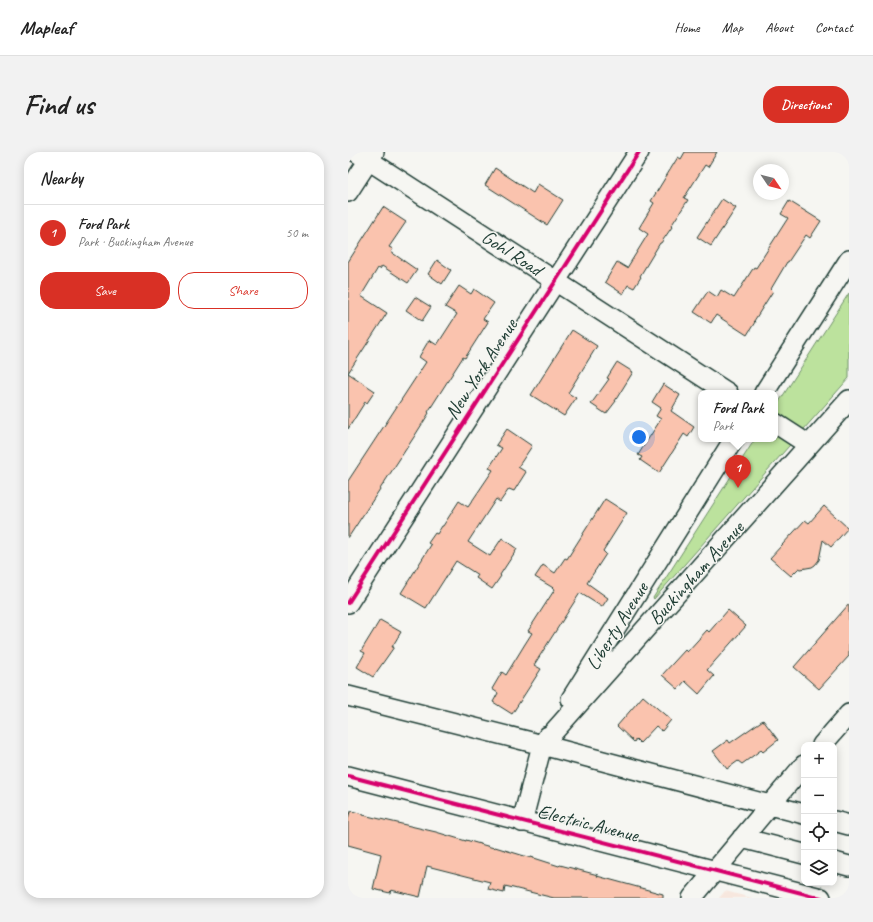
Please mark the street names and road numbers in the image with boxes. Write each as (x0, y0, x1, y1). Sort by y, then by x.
street label: Gohl Road (477, 224, 550, 284)
street label: New York Avenue (439, 313, 524, 424)
street label: Buckingham Avenue (643, 515, 750, 630)
street label: Liberty Avenue (580, 576, 655, 675)
street label: Electric Avenue (535, 798, 642, 848)

